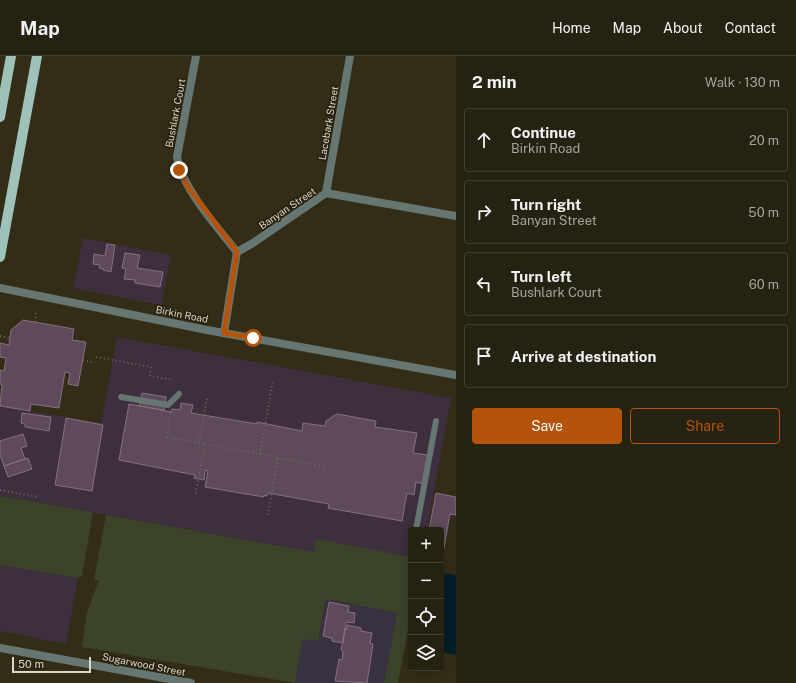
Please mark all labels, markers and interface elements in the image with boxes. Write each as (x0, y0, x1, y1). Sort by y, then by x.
text: Map (20, 17, 60, 39)
text: Home (552, 20, 591, 36)
text: Map (613, 20, 641, 36)
text: About (663, 20, 703, 36)
text: Contact (725, 20, 776, 36)
text: 2 min (472, 72, 517, 92)
text: Walk · 130 m (705, 75, 780, 90)
street label: Bushlark Court (162, 77, 188, 148)
street label: Lacebark Street (316, 85, 340, 161)
text: Continue (511, 124, 576, 141)
icon: ahead (473, 129, 495, 151)
text: 20 m (749, 133, 779, 148)
text: Birkin Road (511, 141, 580, 156)
route end (170, 161, 188, 179)
street label: Banyan Street (256, 185, 318, 231)
text: Turn right (511, 196, 581, 213)
icon: right (473, 201, 495, 223)
text: 50 m (748, 205, 779, 220)
text: Banyan Street (511, 213, 597, 228)
text: Turn left (511, 268, 572, 285)
icon: left (473, 273, 495, 295)
text: 60 m (749, 277, 779, 292)
text: Bushlark Court (511, 285, 602, 300)
street label: Birkin Road (155, 303, 209, 325)
route start (244, 329, 262, 347)
icon: arrive (473, 345, 495, 367)
text: Arrive at destination (511, 348, 656, 365)
button: Save (472, 408, 622, 444)
button: Share (630, 408, 780, 444)
map controls (408, 527, 444, 671)
button: + (408, 527, 444, 563)
button: − (408, 563, 444, 599)
button: locate (408, 599, 444, 635)
button: layers (408, 635, 444, 671)
street label: Sugarwood Street (101, 650, 187, 678)
scale bar (12, 655, 91, 674)
text: 50 m (18, 658, 44, 670)

